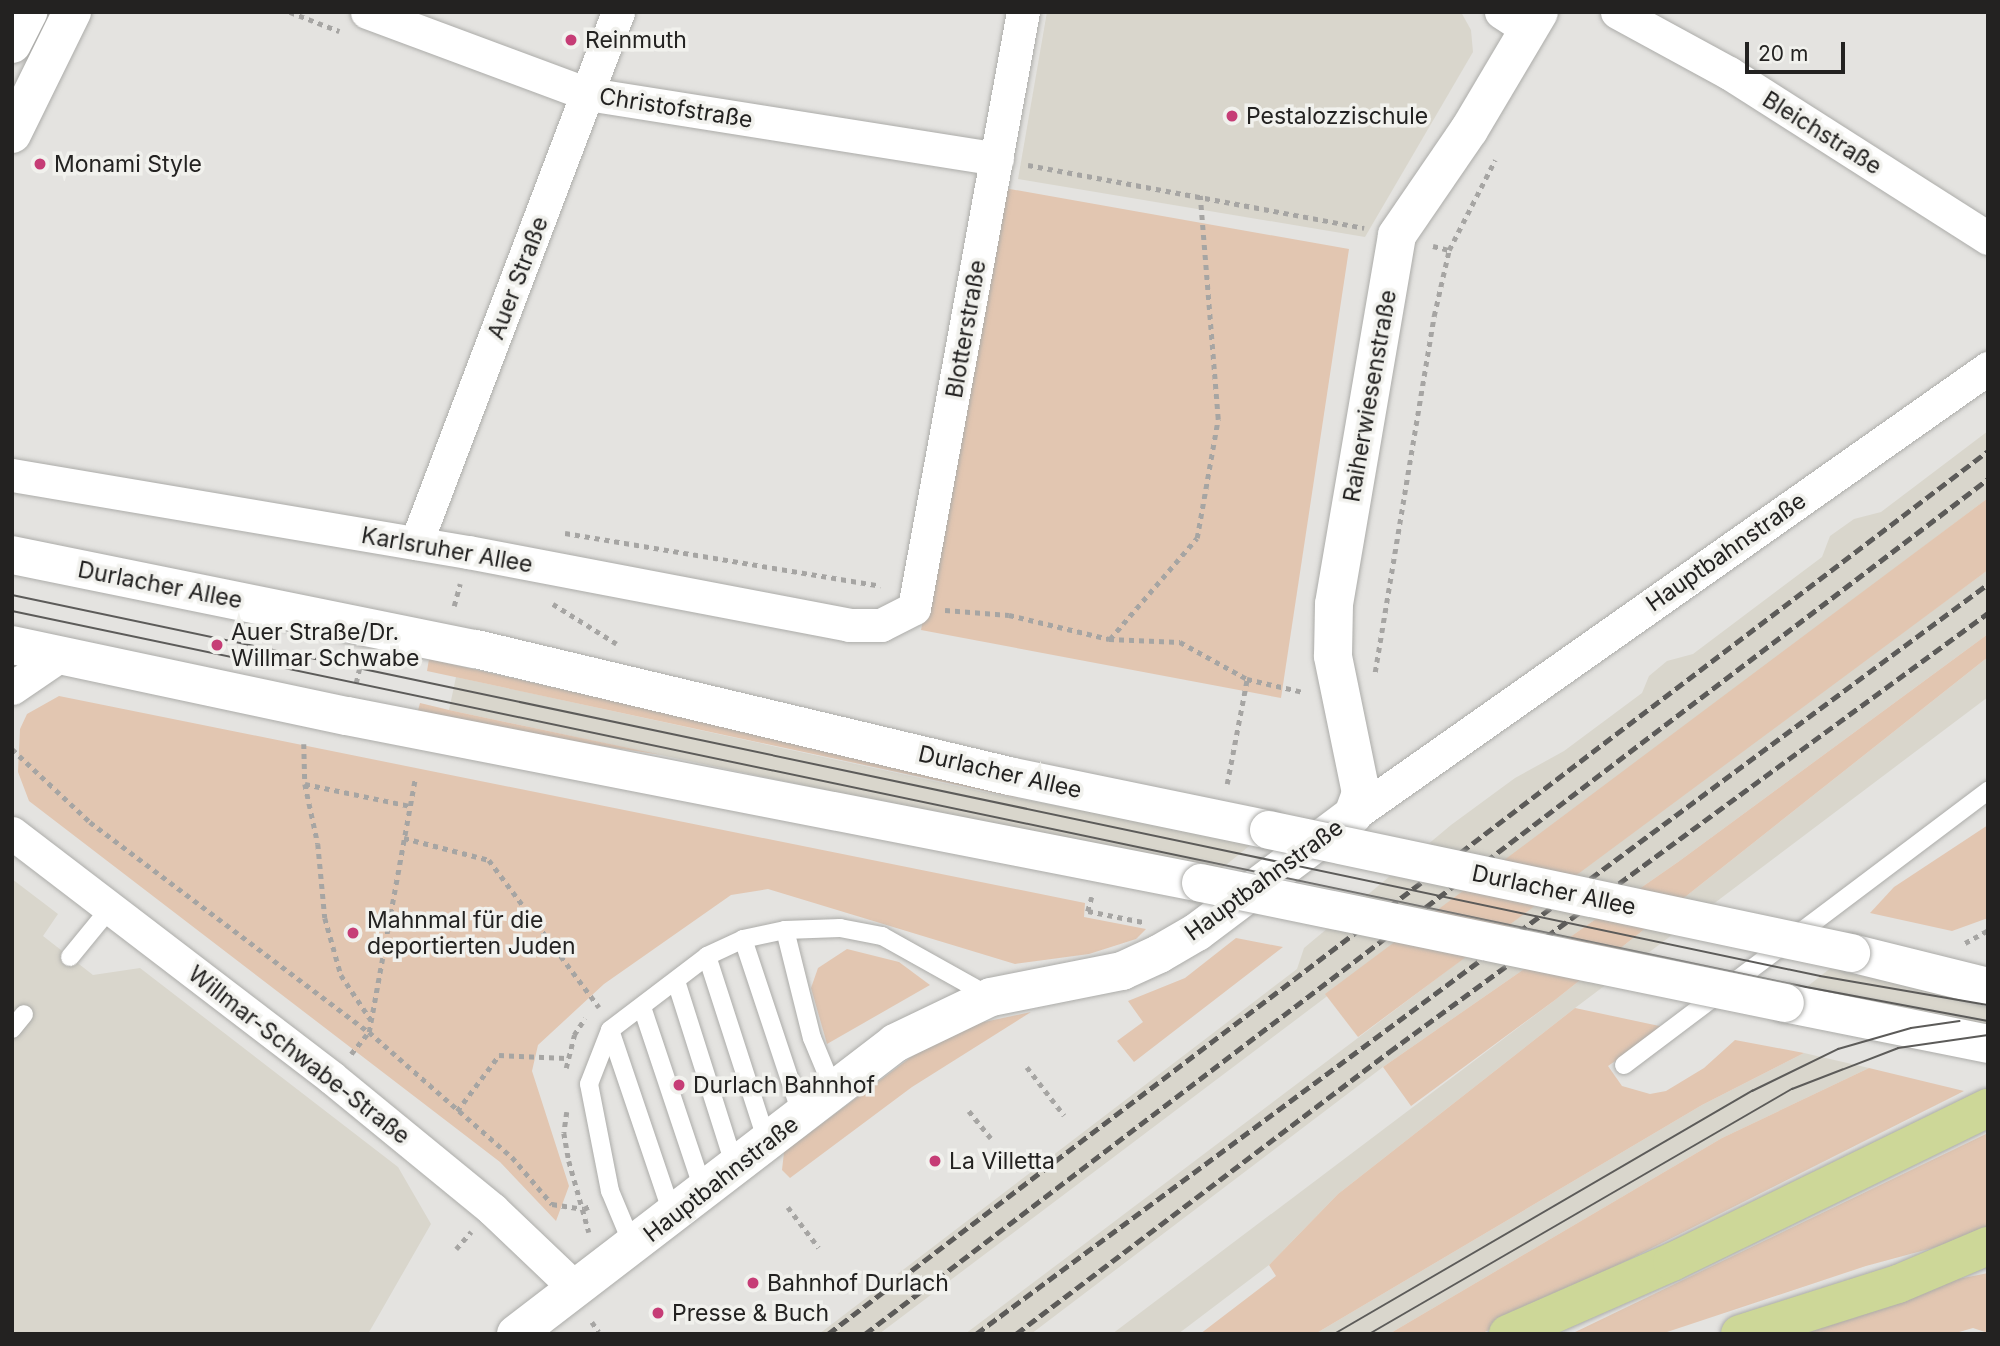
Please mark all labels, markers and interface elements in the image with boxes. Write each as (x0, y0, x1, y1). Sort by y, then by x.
place label: Reinmuth (585, 26, 687, 54)
scale bar (1748, 28, 1848, 72)
marker: Reinmuth (563, 32, 579, 48)
text: 20 m (1758, 41, 1808, 66)
street label: Christofstraße (597, 82, 755, 134)
street label: Bleichstraße (1757, 85, 1887, 181)
place label: Pestalozzischule (1246, 102, 1428, 130)
marker: Pestalozzischule (1224, 108, 1240, 124)
place label: Monami Style (54, 150, 202, 178)
marker: Monami Style (32, 156, 48, 172)
street label: Auer Straße (482, 213, 554, 343)
street label: Blotterstraße (940, 258, 992, 400)
street label: Raiherwiesenstraße (1338, 288, 1402, 504)
street label: Hauptbahnstraße (1641, 487, 1811, 617)
street label: Karlsruher Allee (359, 521, 535, 579)
street label: Durlacher Allee (75, 556, 245, 614)
place label: Auer Straße/Dr. Willmar Schwabe (231, 618, 419, 672)
marker: Auer Straße/Dr. Willmar Schwabe (209, 637, 225, 653)
street label: Durlacher Allee (916, 740, 1084, 804)
street label: Hauptbahnstraße (1180, 813, 1348, 947)
street label: Durlacher Allee (1470, 859, 1638, 921)
place label: Mahnmal für die deportierten Juden (367, 906, 575, 960)
marker: Mahnmal für die deportierten Juden (345, 925, 361, 941)
street label: Willmar-Schwabe-Straße (183, 960, 415, 1150)
place label: Durlach Bahnhof (693, 1071, 875, 1099)
marker: Durlach Bahnhof (671, 1077, 687, 1093)
street label: Hauptbahnstraße (638, 1110, 804, 1248)
place label: La Villetta (949, 1147, 1055, 1175)
marker: La Villetta (927, 1153, 943, 1169)
place label: Bahnhof Durlach (767, 1269, 949, 1297)
marker: Bahnhof Durlach (745, 1275, 761, 1291)
place label: Presse & Buch (672, 1299, 829, 1327)
marker: Presse & Buch (650, 1305, 666, 1321)

